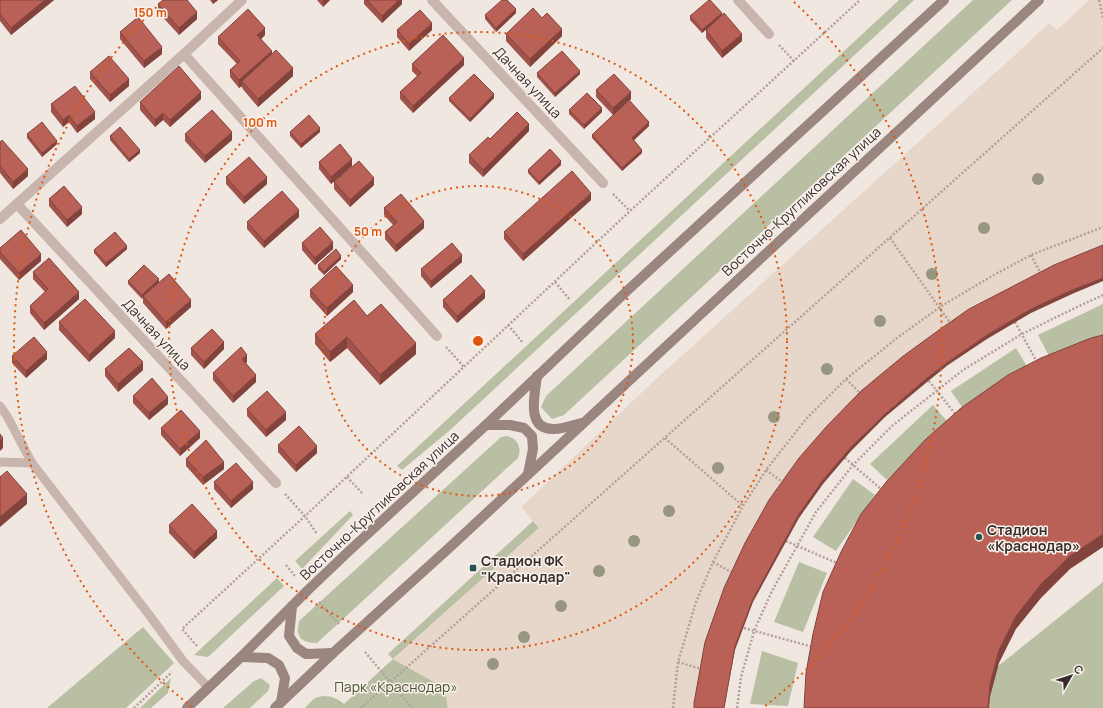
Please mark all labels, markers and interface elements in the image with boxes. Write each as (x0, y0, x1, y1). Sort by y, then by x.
text: 150 m (133, 4, 167, 21)
street label: Дачная улица (490, 42, 566, 122)
text: 100 m (243, 114, 277, 131)
street label: Восточно-Кругликовская улица (717, 122, 885, 280)
text: 50 m (354, 223, 382, 240)
street label: Дачная улица (119, 294, 195, 374)
centre of rings (471, 334, 485, 348)
street label: Восточно-Кругликовская улица (295, 426, 463, 584)
place label: Стадион «Краснодар» (987, 520, 1080, 555)
marker: Стадион «Краснодар» (974, 532, 984, 542)
place label: Стадион ФК "Краснодар" (481, 551, 571, 586)
marker: Стадион ФК "Краснодар" (468, 563, 478, 573)
north arrow (1051, 656, 1091, 696)
text: С (1071, 662, 1088, 677)
park label: Парк «Краснодар» (334, 677, 458, 696)

